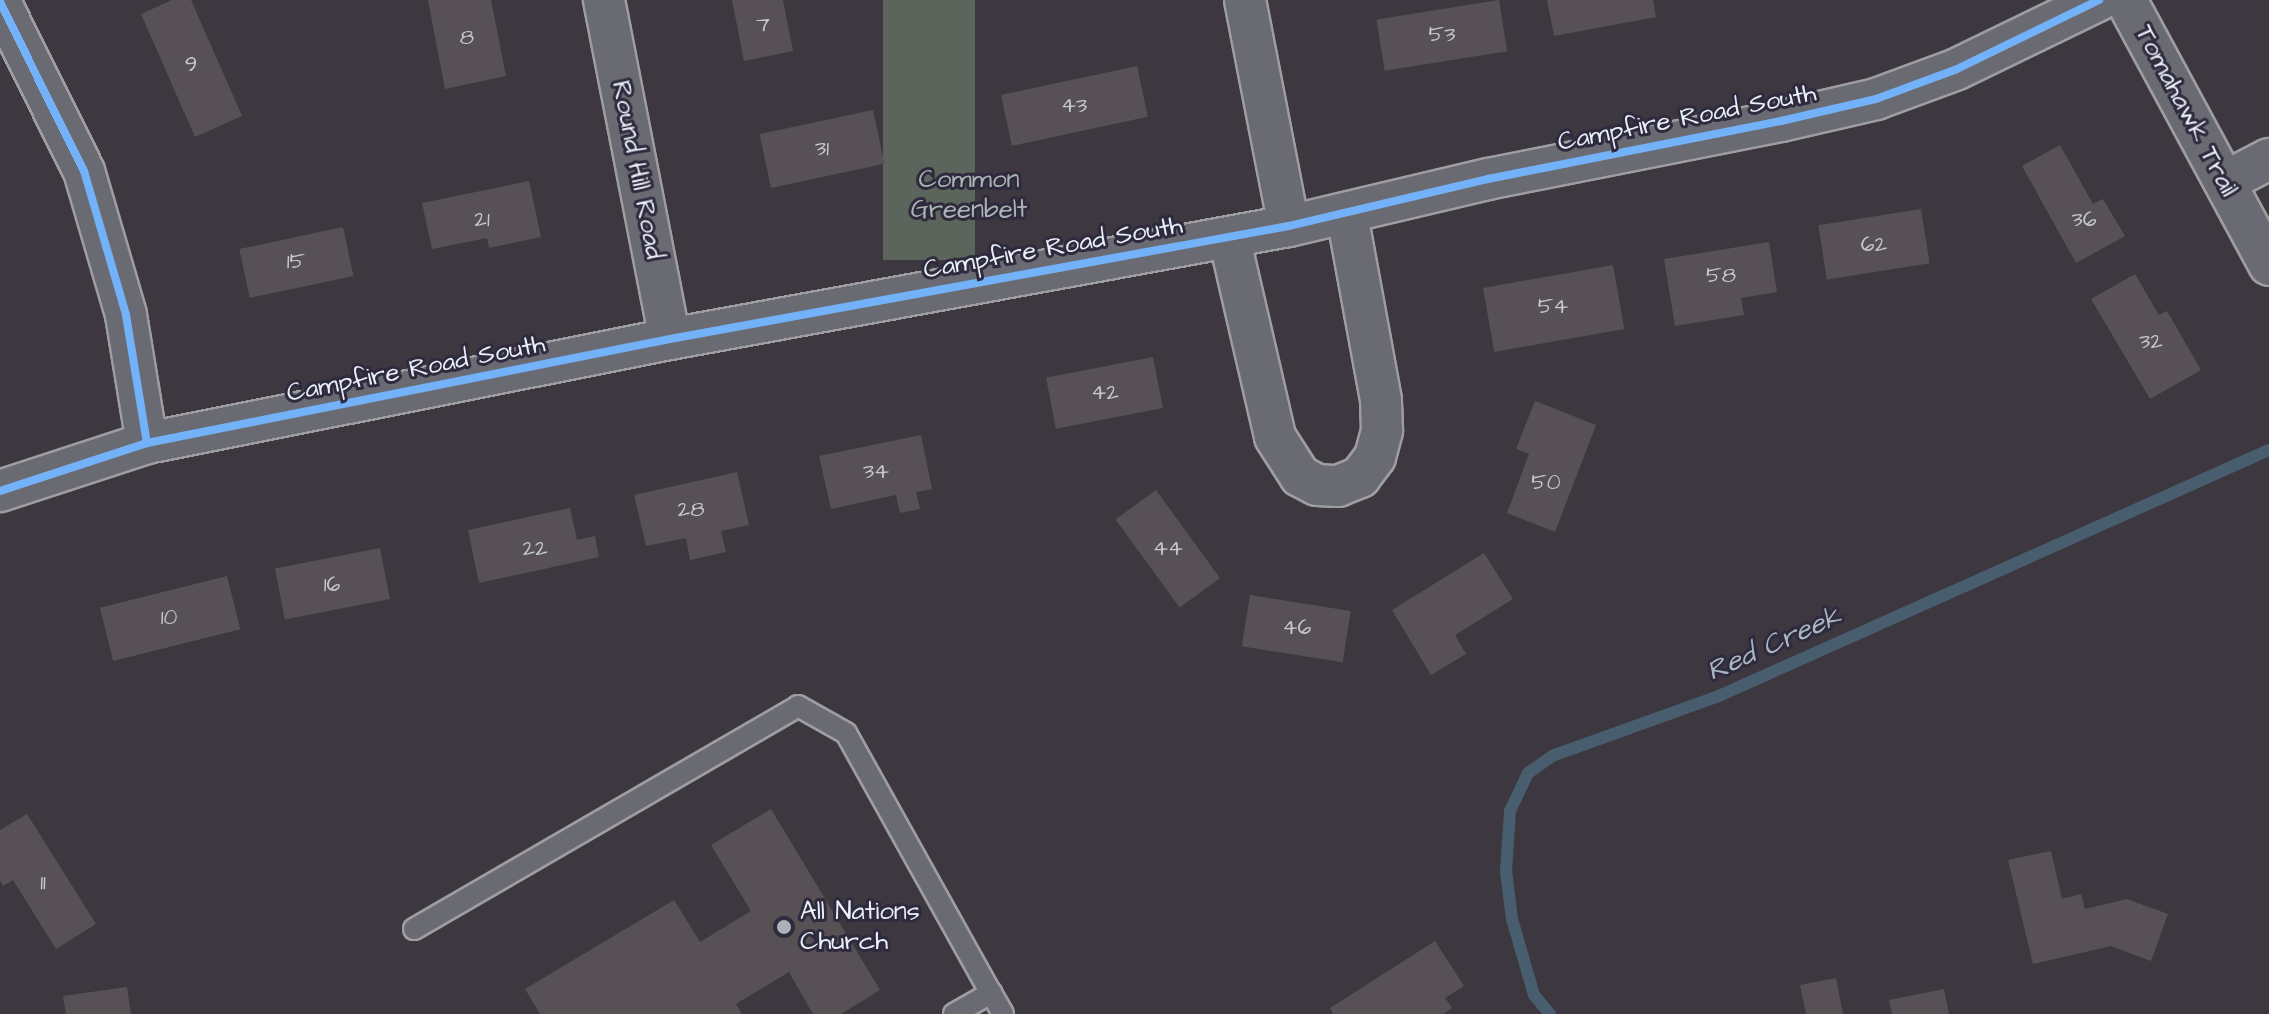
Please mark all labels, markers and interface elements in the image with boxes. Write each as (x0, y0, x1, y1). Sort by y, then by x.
house number: 7 (756, 12, 770, 38)
street label: Tomahawk Trail (2128, 20, 2244, 202)
house number: 53 (1429, 22, 1455, 48)
house number: 8 (460, 25, 474, 51)
house number: 9 (185, 52, 197, 78)
street label: Round Hill Road (604, 78, 670, 262)
street label: Campfire Road South (1555, 78, 1819, 158)
house number: 43 (1061, 93, 1087, 119)
house number: 31 (815, 136, 829, 162)
park label: Common Greenbelt (911, 164, 1027, 226)
house number: 21 (474, 207, 490, 233)
house number: 36 (2072, 207, 2096, 233)
street label: Campfire Road South (921, 210, 1185, 286)
house number: 62 (1861, 232, 1887, 258)
house number: 15 (287, 249, 305, 275)
house number: 58 (1706, 263, 1736, 289)
house number: 54 (1538, 294, 1568, 320)
street label: Campfire Road South (284, 329, 548, 409)
house number: 32 (2139, 329, 2163, 355)
house number: 42 (1091, 380, 1119, 406)
house number: 34 (863, 459, 889, 485)
house number: 50 (1531, 470, 1561, 496)
house number: 28 (678, 497, 704, 523)
house number: 22 (522, 536, 548, 562)
house number: 44 (1153, 536, 1183, 562)
house number: 16 (324, 572, 340, 598)
water label: Red Creek (1702, 599, 1846, 689)
house number: 10 (161, 605, 177, 631)
house number: 46 (1283, 615, 1311, 641)
house number: 11 (40, 870, 46, 896)
place label: All Nations Church (800, 896, 920, 958)
marker: All Nations Church (775, 918, 793, 936)

